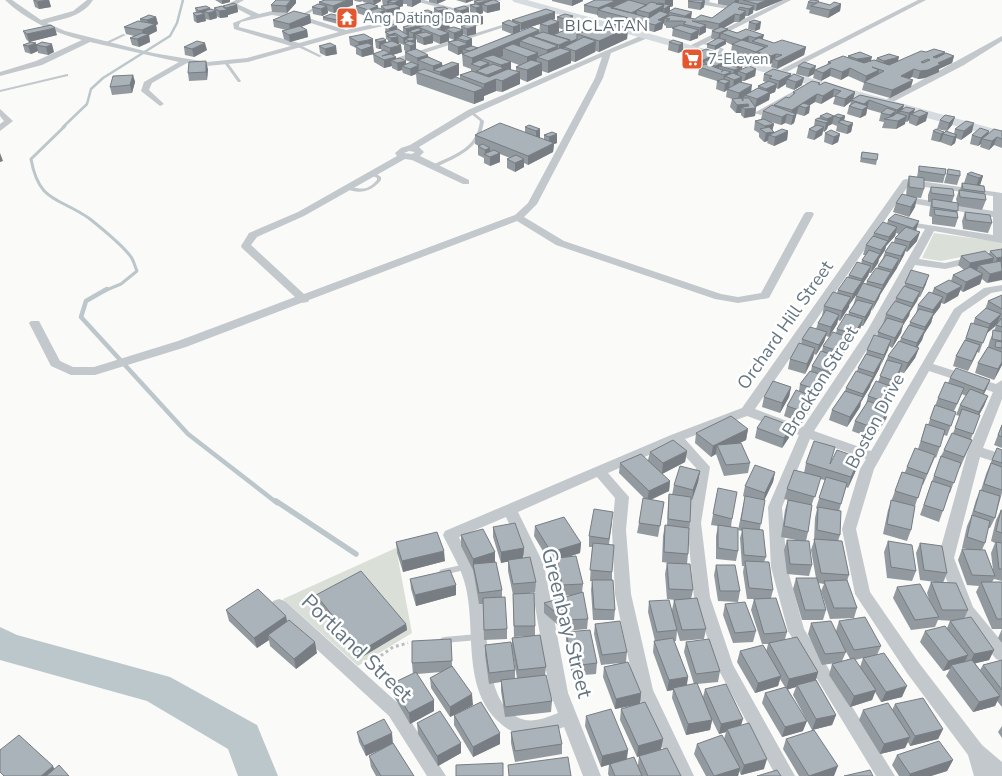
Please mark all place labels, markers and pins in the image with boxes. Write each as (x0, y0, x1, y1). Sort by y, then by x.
temple icon: Ang Dating Daan (335, 6, 359, 30)
place label: Ang Dating Daan (363, 8, 480, 28)
supermarket icon: 7-Eleven (680, 47, 704, 71)
place label: 7-Eleven (708, 49, 768, 69)

